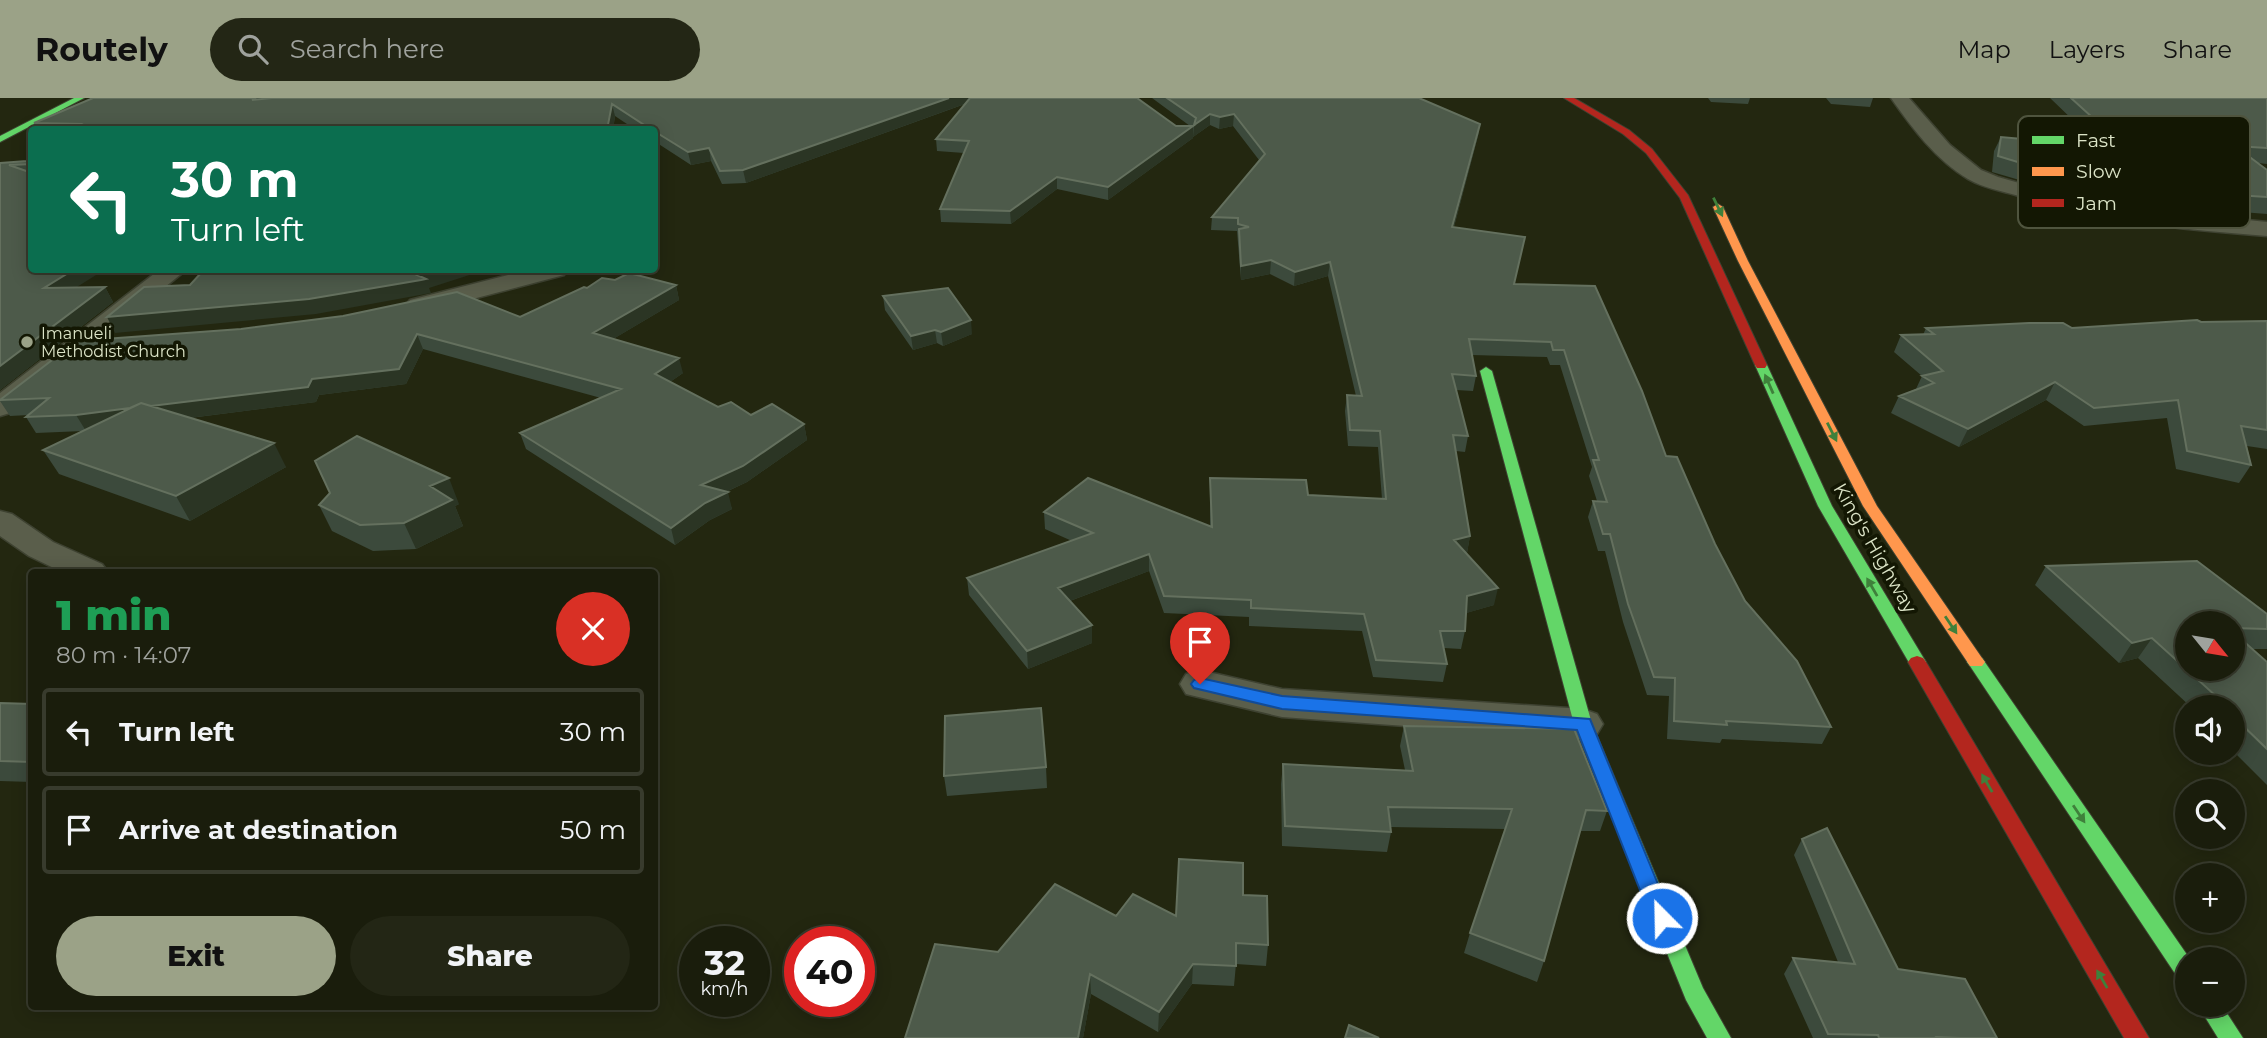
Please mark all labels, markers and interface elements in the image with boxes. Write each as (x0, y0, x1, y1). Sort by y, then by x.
search box (210, 18, 700, 81)
text: Routely (35, 29, 168, 69)
icon: search (234, 30, 272, 68)
text: Search here (290, 33, 445, 65)
text: Map (1957, 35, 2011, 64)
text: Layers (2049, 35, 2125, 64)
text: Share (2163, 35, 2232, 64)
legend (2018, 116, 2250, 228)
text: Fast (2076, 129, 2116, 152)
text: 30 m (171, 150, 299, 209)
icon: left (56, 154, 147, 245)
text: Slow (2076, 160, 2121, 183)
text: Jam (2075, 192, 2117, 215)
one-way arrow (1712, 197, 1724, 217)
text: Turn left (171, 210, 305, 249)
place label: Imanueli Methodist Church (41, 324, 186, 361)
marker: Imanueli Methodist Church (19, 334, 35, 350)
one-way arrow (1763, 374, 1775, 394)
one-way arrow (1826, 422, 1837, 442)
street label: King's Highway (1828, 479, 1922, 618)
one-way arrow (1866, 577, 1878, 596)
text: 1 min (56, 589, 172, 641)
button: close (556, 592, 630, 666)
north arrow (2175, 611, 2245, 681)
map controls (2175, 611, 2245, 1017)
pin (1170, 612, 1230, 684)
one-way arrow (1944, 616, 1958, 634)
icon: arrive (1181, 623, 1219, 661)
text: 80 m · 14:07 (56, 641, 191, 669)
button: sound (2175, 695, 2245, 765)
icon: left (60, 713, 98, 751)
text: Turn left (119, 716, 235, 748)
text: 30 m (560, 716, 626, 748)
one-way arrow (1981, 773, 1993, 792)
button: search (2175, 779, 2245, 849)
one-way arrow (2072, 804, 2085, 823)
icon: arrive (60, 811, 98, 849)
text: Arrive at destination (119, 814, 398, 846)
text: 50 m (560, 814, 626, 846)
button: + (2175, 863, 2245, 933)
position arrow (1625, 881, 1699, 955)
button: Exit (56, 916, 336, 996)
button: Share (350, 916, 630, 996)
speed limit sign: 40 (784, 926, 875, 1017)
text: 32 (704, 941, 745, 984)
button: − (2175, 947, 2245, 1017)
one-way arrow (2096, 970, 2108, 989)
text: km/h (700, 978, 749, 1000)

